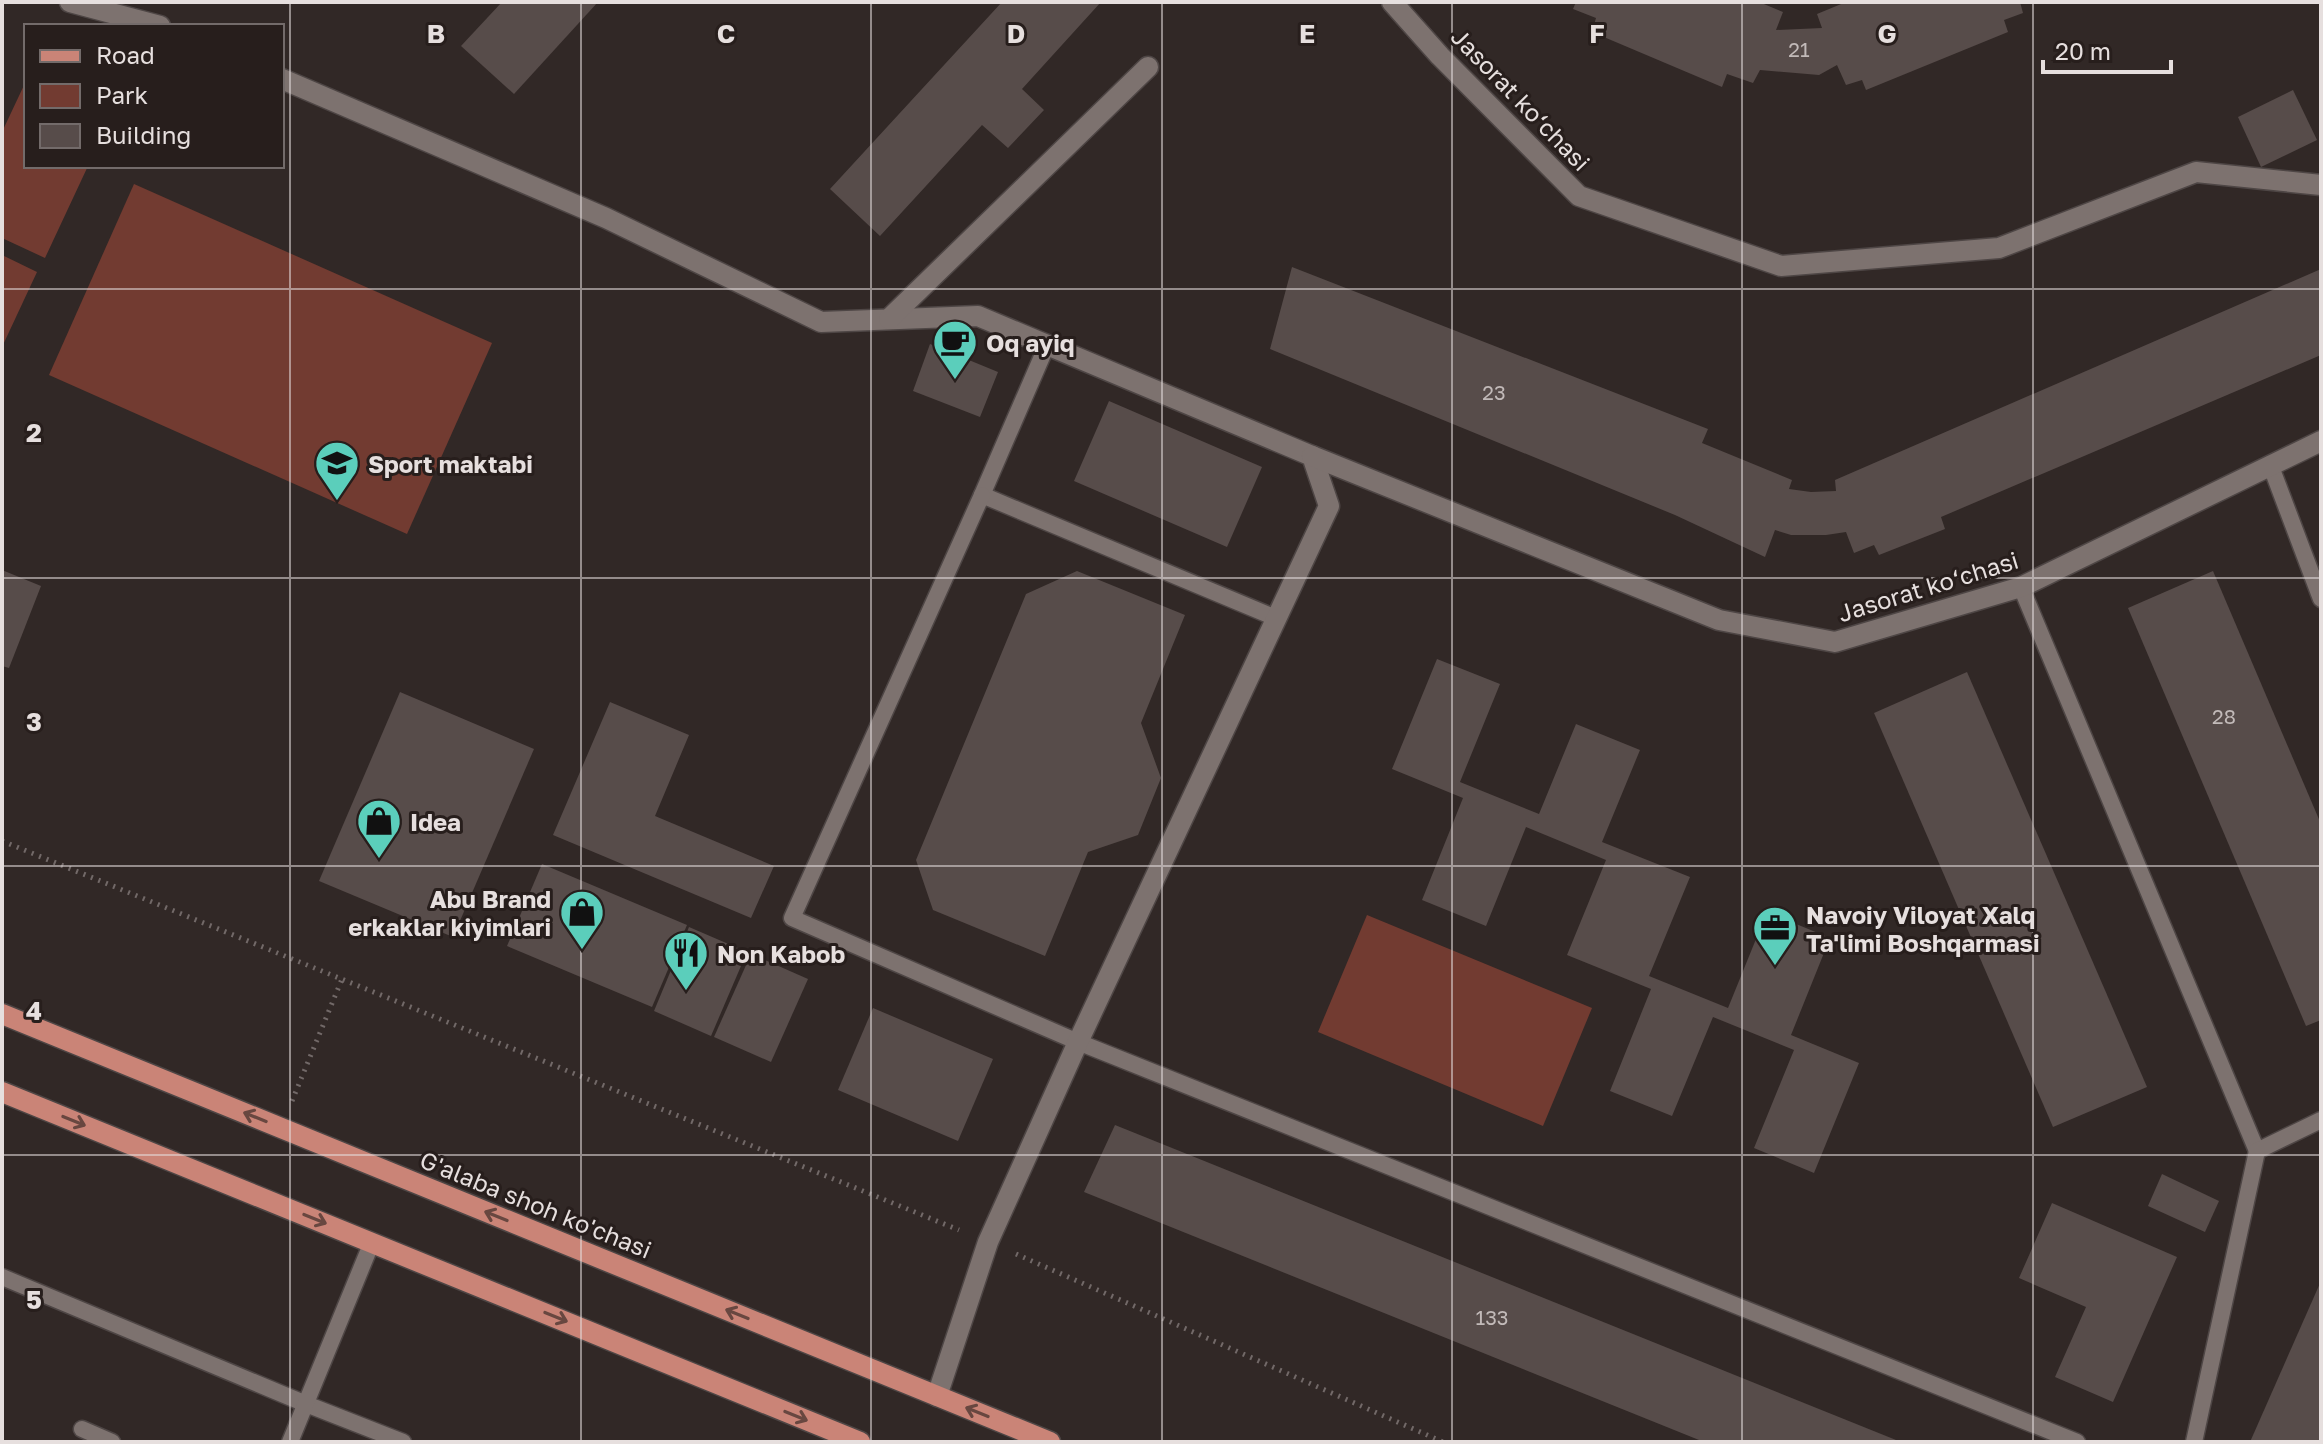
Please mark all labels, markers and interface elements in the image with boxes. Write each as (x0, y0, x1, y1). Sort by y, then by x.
text: B (427, 18, 445, 49)
text: C (717, 18, 735, 49)
text: D (1007, 18, 1025, 49)
text: E (1299, 18, 1315, 49)
text: F (1589, 18, 1605, 49)
text: G (1877, 18, 1897, 49)
street label: Jasorat ko‘chasi (1446, 22, 1596, 176)
legend (24, 24, 284, 168)
scale bar (2043, 24, 2171, 74)
text: 20 m (2055, 36, 2111, 65)
house number: 21 (1788, 37, 1810, 61)
text: Road (96, 40, 155, 69)
text: Park (96, 80, 148, 109)
text: Building (96, 120, 191, 149)
cafe icon: Oq ayiq (931, 318, 979, 381)
place label: Oq ayiq (986, 328, 1075, 357)
house number: 23 (1482, 380, 1506, 404)
text: 2 (26, 417, 42, 448)
school or university icon: Sport maktabi (313, 439, 361, 502)
place label: Sport maktabi (368, 449, 533, 478)
street label: Jasorat ko‘chasi (1834, 545, 2022, 627)
house number: 28 (2212, 704, 2236, 728)
text: 3 (26, 706, 42, 737)
shop icon: Idea (355, 797, 403, 860)
place label: Idea (410, 807, 461, 836)
place label: Abu Brand erkaklar kiyimlari (348, 884, 551, 941)
shop icon: Abu Brand erkaklar kiyimlari (558, 888, 606, 951)
place label: Navoiy Viloyat Xalq Ta'limi Boshqarmasi (1806, 900, 2040, 957)
office icon: Navoiy Viloyat Xalq Ta'limi Boshqarmasi (1751, 904, 1799, 967)
restaurant icon: Non Kabob (662, 929, 710, 992)
place label: Non Kabob (717, 939, 845, 968)
text: 4 (26, 995, 42, 1026)
one-way arrow (243, 1109, 268, 1124)
one-way arrow (61, 1115, 86, 1129)
street label: G'alaba shoh ko'chasi (416, 1144, 656, 1264)
one-way arrow (484, 1207, 509, 1222)
one-way arrow (302, 1213, 327, 1227)
text: 5 (26, 1284, 42, 1315)
house number: 133 (1475, 1305, 1509, 1329)
one-way arrow (725, 1306, 750, 1320)
one-way arrow (543, 1311, 568, 1326)
one-way arrow (965, 1404, 990, 1419)
one-way arrow (783, 1410, 808, 1424)

